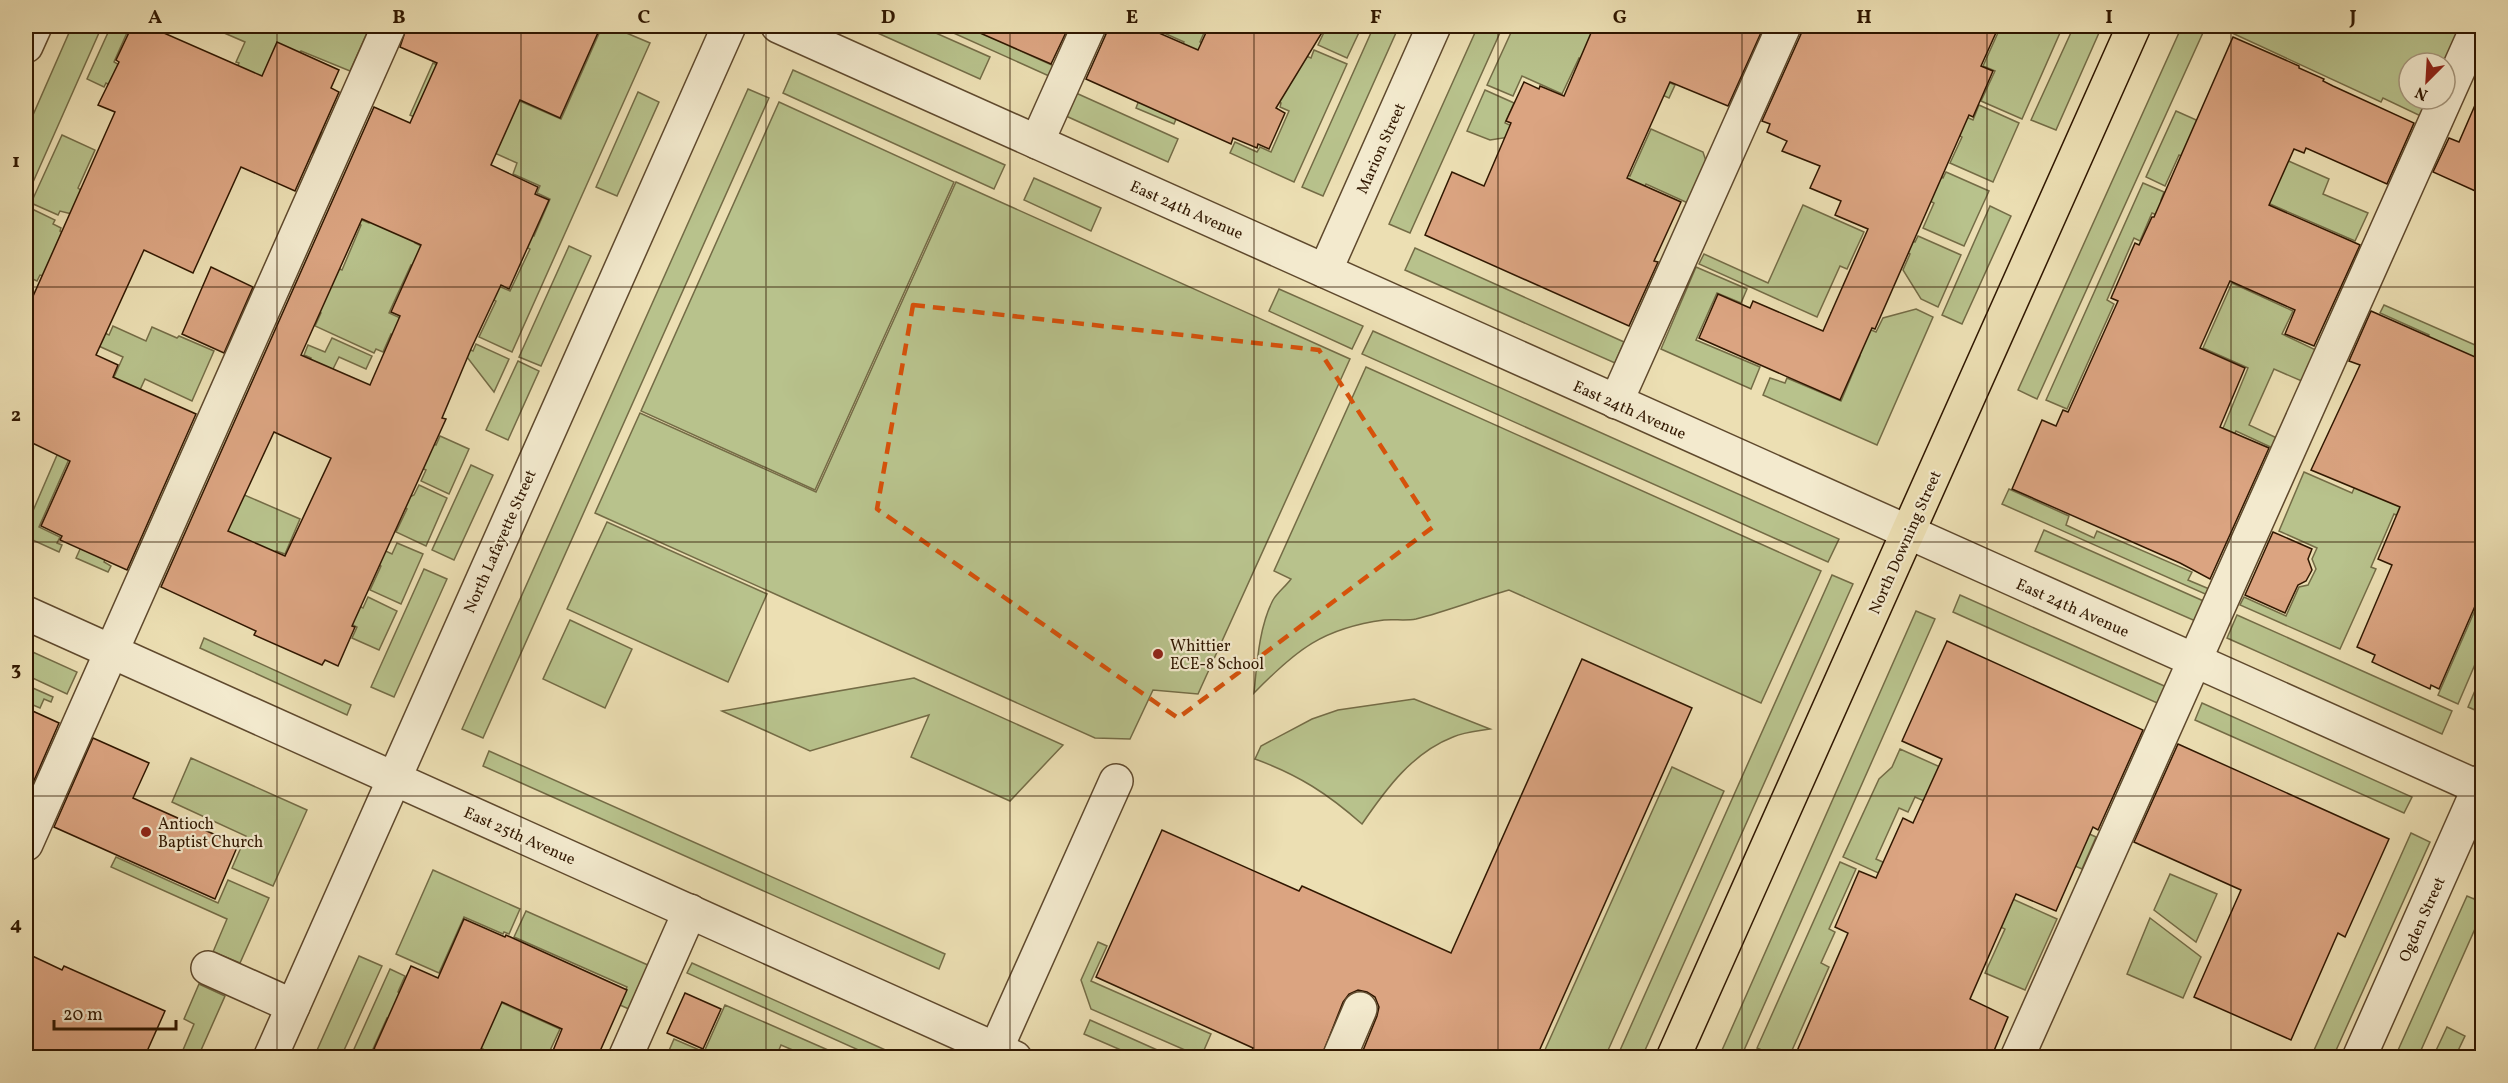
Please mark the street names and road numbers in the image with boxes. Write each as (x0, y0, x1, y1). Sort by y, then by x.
street label: Marion Street (1352, 99, 1412, 198)
street label: East 24th Avenue (1126, 176, 1246, 246)
street label: East 24th Avenue (1569, 376, 1689, 446)
street label: North Lafayette Street (459, 466, 543, 617)
street label: North Downing Street (1864, 467, 1948, 618)
street label: East 24th Avenue (2012, 574, 2132, 644)
street label: East 25th Avenue (460, 802, 579, 871)
street label: Ogden Street (2394, 873, 2452, 966)

